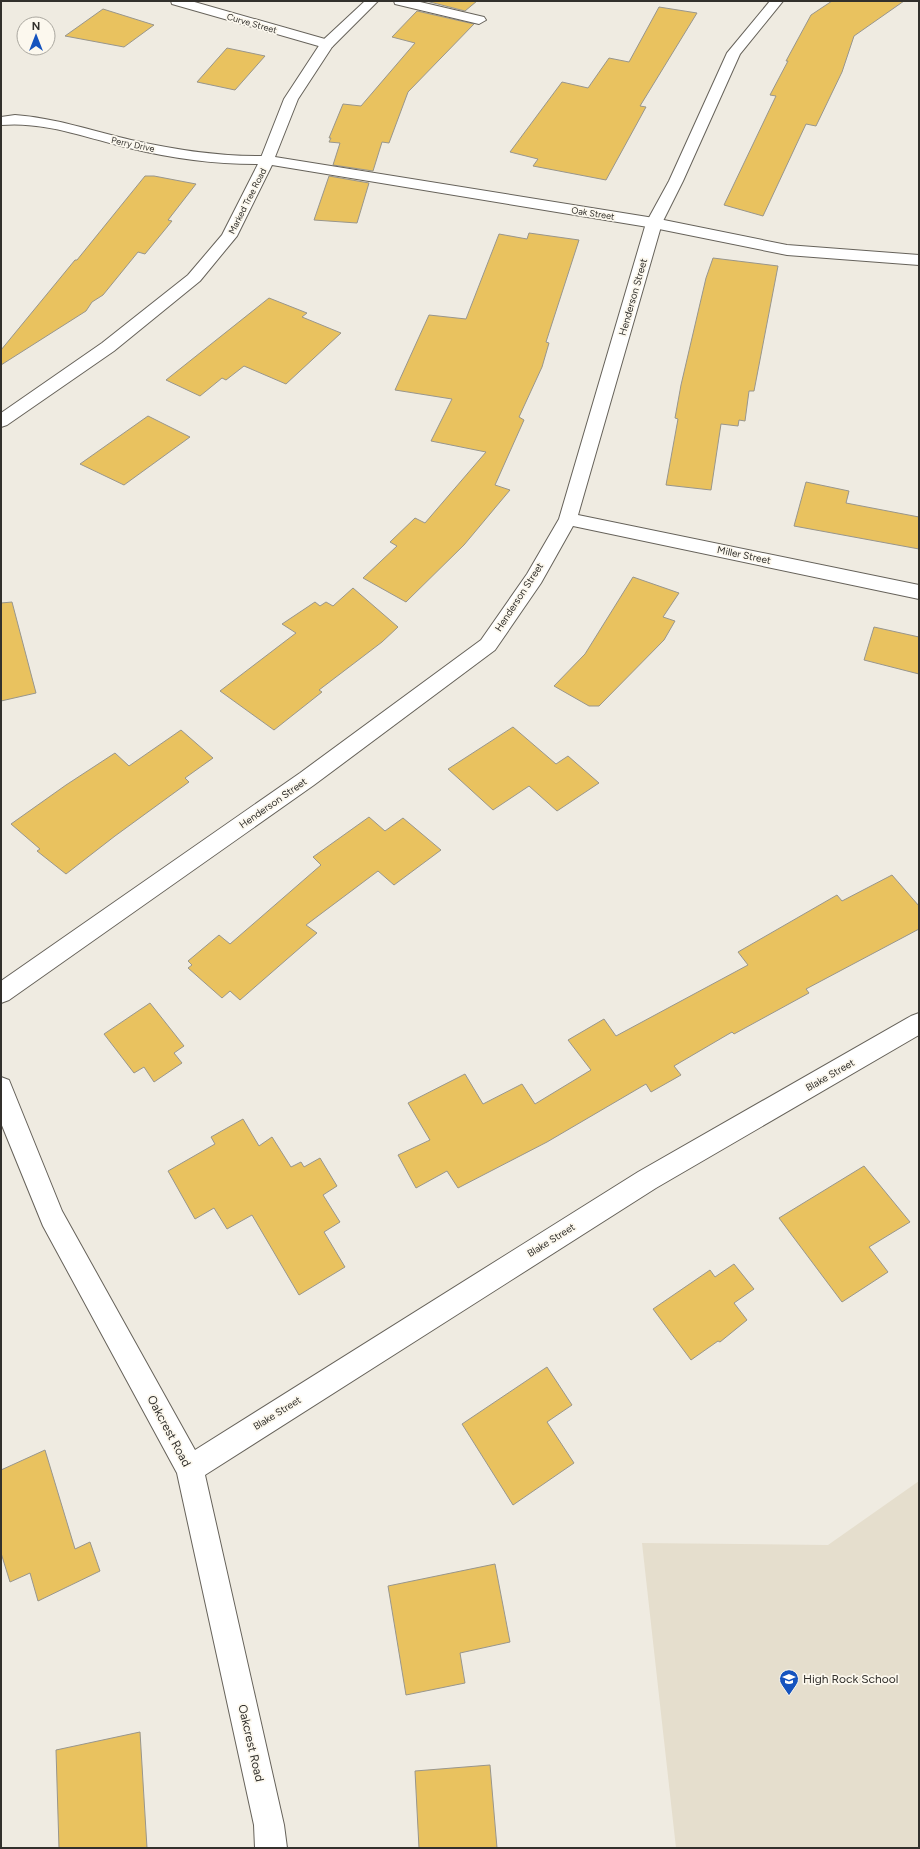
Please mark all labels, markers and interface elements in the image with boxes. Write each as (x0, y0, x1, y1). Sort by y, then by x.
street label: Curve Street (226, 11, 279, 36)
north arrow (16, 16, 56, 56)
text: N (32, 20, 40, 33)
street label: Perry Drive (110, 134, 156, 154)
street label: Marked Tree Road (226, 166, 268, 236)
street label: Oak Street (571, 204, 616, 222)
street label: Henderson Street (616, 257, 650, 337)
street label: Miller Street (716, 543, 772, 567)
street label: Henderson Street (492, 560, 546, 634)
street label: Henderson Street (237, 775, 310, 831)
street label: Blake Street (803, 1056, 857, 1094)
street label: Blake Street (525, 1220, 578, 1260)
street label: Oakcrest Road (144, 1393, 194, 1469)
street label: Blake Street (251, 1393, 304, 1433)
school or university icon: High Rock School (778, 1668, 800, 1696)
place label: High Rock School (803, 1672, 898, 1686)
street label: Oakcrest Road (235, 1703, 267, 1783)

